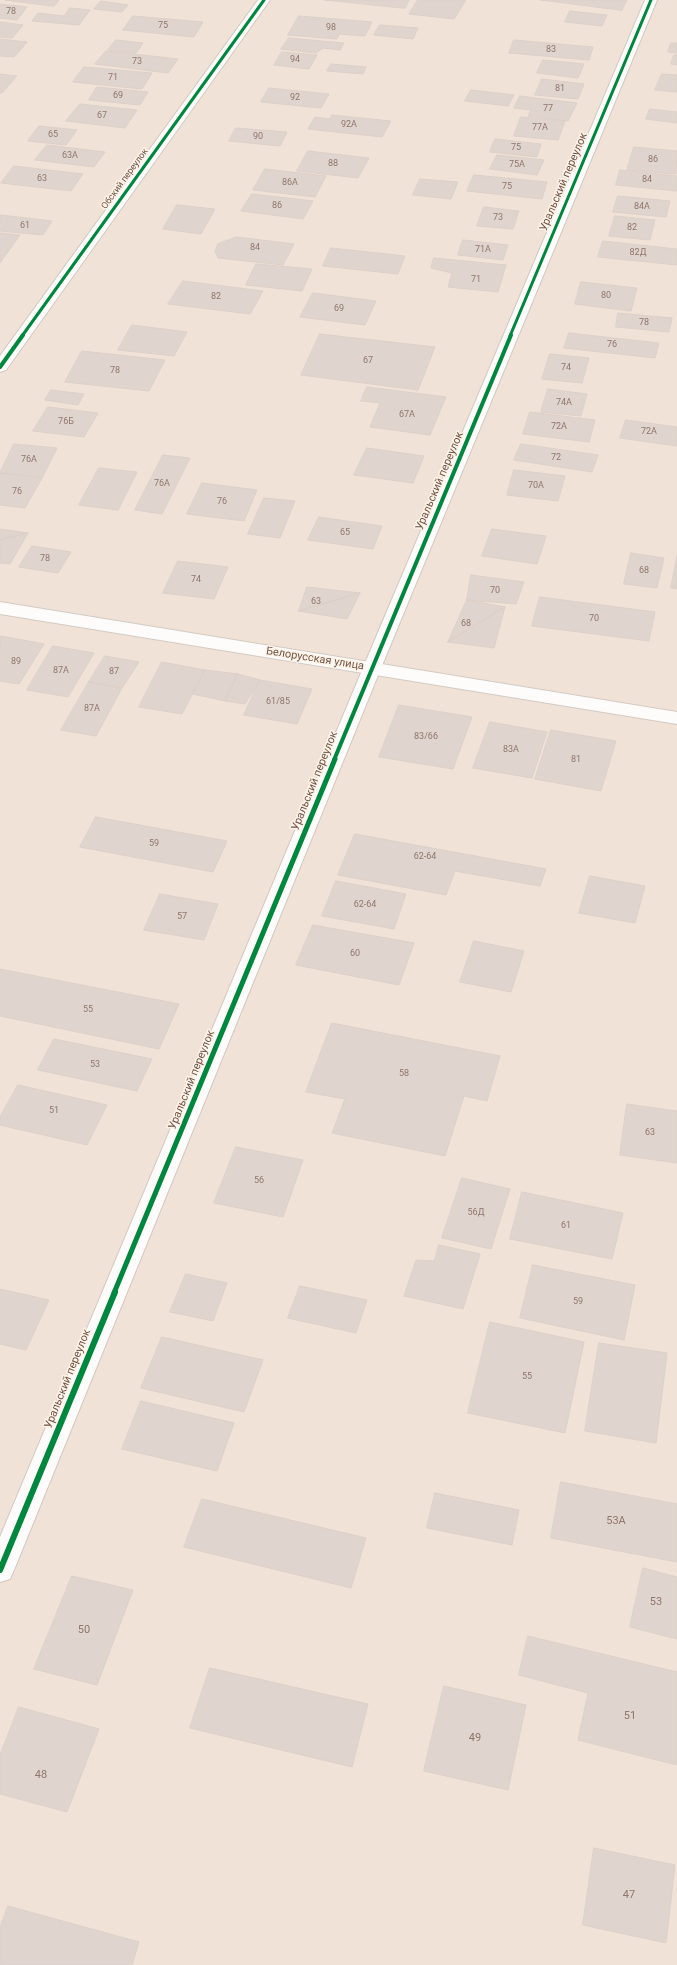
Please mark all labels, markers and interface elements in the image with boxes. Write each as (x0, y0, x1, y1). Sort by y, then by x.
house number: 78 (6, 7, 16, 17)
house number: 75 (158, 21, 168, 31)
house number: 98 (326, 23, 336, 33)
house number: 83 (546, 45, 556, 55)
house number: 94 (290, 55, 300, 65)
house number: 73 (132, 57, 142, 67)
house number: 71 (108, 73, 118, 83)
house number: 81 (555, 84, 565, 94)
house number: 69 (113, 91, 123, 101)
house number: 92 (290, 93, 300, 103)
house number: 77 (543, 104, 553, 114)
house number: 67 (97, 111, 107, 121)
house number: 92А (341, 120, 357, 130)
house number: 77А (532, 123, 548, 133)
house number: 65 (48, 130, 58, 140)
street label: Уральский переулок (537, 131, 591, 233)
house number: 90 (253, 132, 263, 142)
house number: 75 (511, 143, 521, 153)
street label: Обский переулок (99, 147, 151, 211)
house number: 63А (62, 151, 78, 161)
house number: 86 (648, 155, 658, 165)
house number: 88 (328, 159, 338, 169)
house number: 75А (509, 160, 525, 170)
house number: 63 (37, 174, 47, 184)
house number: 84 (642, 175, 652, 185)
house number: 86А (282, 178, 298, 188)
house number: 75 (502, 182, 512, 192)
house number: 86 (272, 201, 282, 211)
house number: 84А (634, 202, 650, 212)
house number: 73 (493, 213, 503, 223)
house number: 61 (20, 221, 30, 231)
house number: 82 (627, 223, 637, 233)
house number: 84 (250, 243, 260, 253)
house number: 71А (475, 245, 491, 255)
house number: 82Д (630, 248, 646, 258)
house number: 71 (471, 275, 481, 285)
house number: 80 (601, 291, 611, 301)
house number: 82 (211, 292, 221, 302)
house number: 69 (334, 304, 344, 314)
house number: 78 (639, 318, 649, 328)
house number: 76 (607, 340, 617, 350)
house number: 67 (363, 356, 373, 366)
house number: 74 (561, 363, 571, 373)
house number: 78 (110, 366, 120, 376)
house number: 74А (556, 398, 572, 408)
house number: 67А (399, 410, 415, 420)
house number: 76Б (58, 417, 74, 427)
house number: 72А (551, 422, 567, 432)
house number: 72А (641, 427, 657, 437)
street label: Уральский переулок (413, 430, 467, 532)
house number: 72 (551, 453, 561, 463)
house number: 76А (21, 455, 37, 465)
house number: 76А (154, 479, 170, 489)
house number: 70А (528, 481, 544, 491)
house number: 76 (12, 487, 22, 497)
house number: 76 (217, 497, 227, 507)
house number: 65 (340, 528, 350, 538)
house number: 78 (40, 554, 50, 564)
house number: 68 (639, 566, 649, 576)
house number: 74 (191, 575, 201, 585)
house number: 70 (490, 586, 500, 596)
house number: 63 (311, 597, 321, 607)
house number: 70 (589, 614, 599, 624)
house number: 68 (461, 619, 471, 629)
street label: Белорусская улица (265, 645, 365, 673)
house number: 89 (11, 657, 21, 667)
house number: 87А (53, 666, 69, 676)
house number: 87 (109, 667, 119, 677)
house number: 61/85 (266, 697, 290, 707)
house number: 87А (84, 704, 100, 714)
street label: Уральский переулок (289, 730, 341, 832)
house number: 83/66 (414, 732, 438, 742)
house number: 83А (503, 745, 519, 755)
house number: 81 (571, 755, 581, 765)
house number: 59 (149, 839, 159, 849)
house number: 62-64 (414, 852, 436, 862)
house number: 62-64 (354, 900, 376, 910)
house number: 57 (177, 912, 187, 922)
house number: 60 (350, 949, 360, 959)
house number: 55 (83, 1005, 93, 1015)
street label: Уральский переулок (166, 1029, 218, 1131)
house number: 53 (90, 1060, 100, 1070)
house number: 58 (399, 1069, 409, 1079)
house number: 51 (49, 1106, 59, 1116)
house number: 63 (645, 1128, 655, 1138)
house number: 56 (254, 1176, 264, 1186)
house number: 56Д (468, 1208, 484, 1218)
house number: 61 (561, 1221, 571, 1231)
house number: 59 (573, 1297, 583, 1307)
street label: Уральский переулок (42, 1328, 94, 1430)
house number: 55 (522, 1372, 532, 1382)
house number: 53А (606, 1514, 626, 1528)
house number: 53 (650, 1595, 662, 1609)
house number: 50 (78, 1623, 90, 1637)
house number: 51 (624, 1709, 636, 1723)
house number: 49 (469, 1731, 481, 1745)
house number: 48 (35, 1768, 47, 1782)
house number: 47 (623, 1888, 635, 1902)

